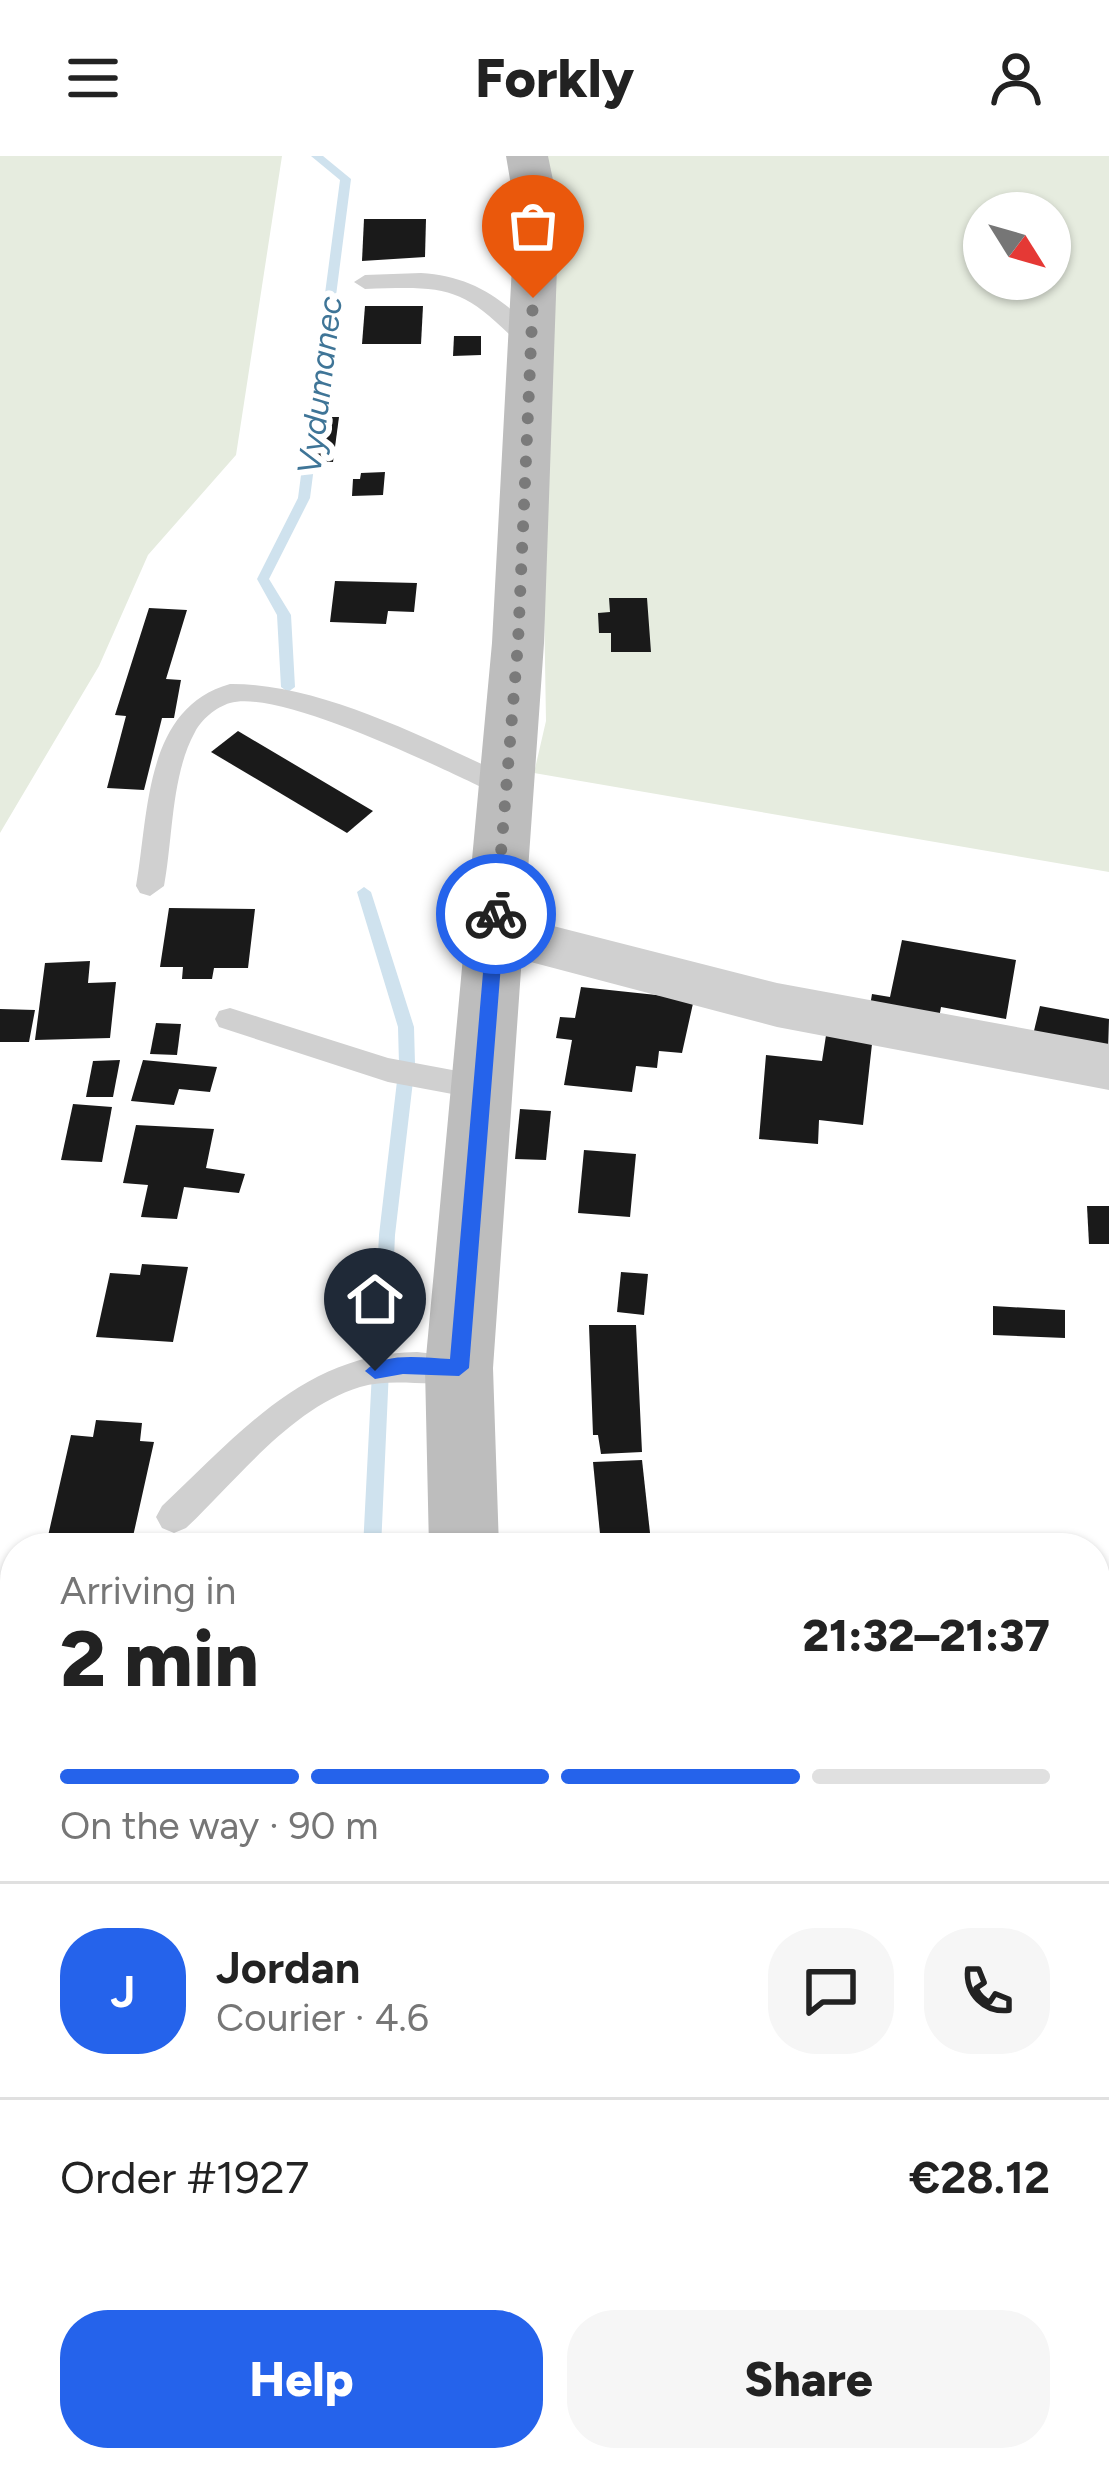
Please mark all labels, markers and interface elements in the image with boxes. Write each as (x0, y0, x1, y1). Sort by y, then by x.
icon: menu (60, 45, 126, 111)
icon: person (983, 45, 1049, 111)
text: Forkly (475, 46, 634, 111)
pin (482, 175, 584, 298)
north arrow (963, 192, 1071, 300)
map controls (963, 192, 1071, 300)
icon: bag (500, 193, 566, 259)
water label: Vydumanec (289, 294, 350, 476)
courier (436, 854, 556, 974)
icon: bike (463, 881, 529, 947)
pin (324, 1248, 426, 1371)
icon: home (342, 1266, 408, 1332)
text: Arriving in (60, 1567, 236, 1614)
text: 21:32–21:37 (802, 1608, 1050, 1662)
text: 2 min (60, 1612, 259, 1706)
text: On the way · 90 m (60, 1802, 378, 1849)
button: chat (768, 1928, 894, 2054)
button: phone (924, 1928, 1050, 2054)
text: Jordan (216, 1940, 360, 1994)
text: J (111, 1964, 135, 2018)
text: Courier · 4.6 (216, 1994, 429, 2041)
text: Order #1927 (60, 2150, 309, 2204)
text: €28.12 (909, 2150, 1050, 2204)
button: Help (60, 2310, 543, 2448)
button: Share (567, 2310, 1050, 2448)

